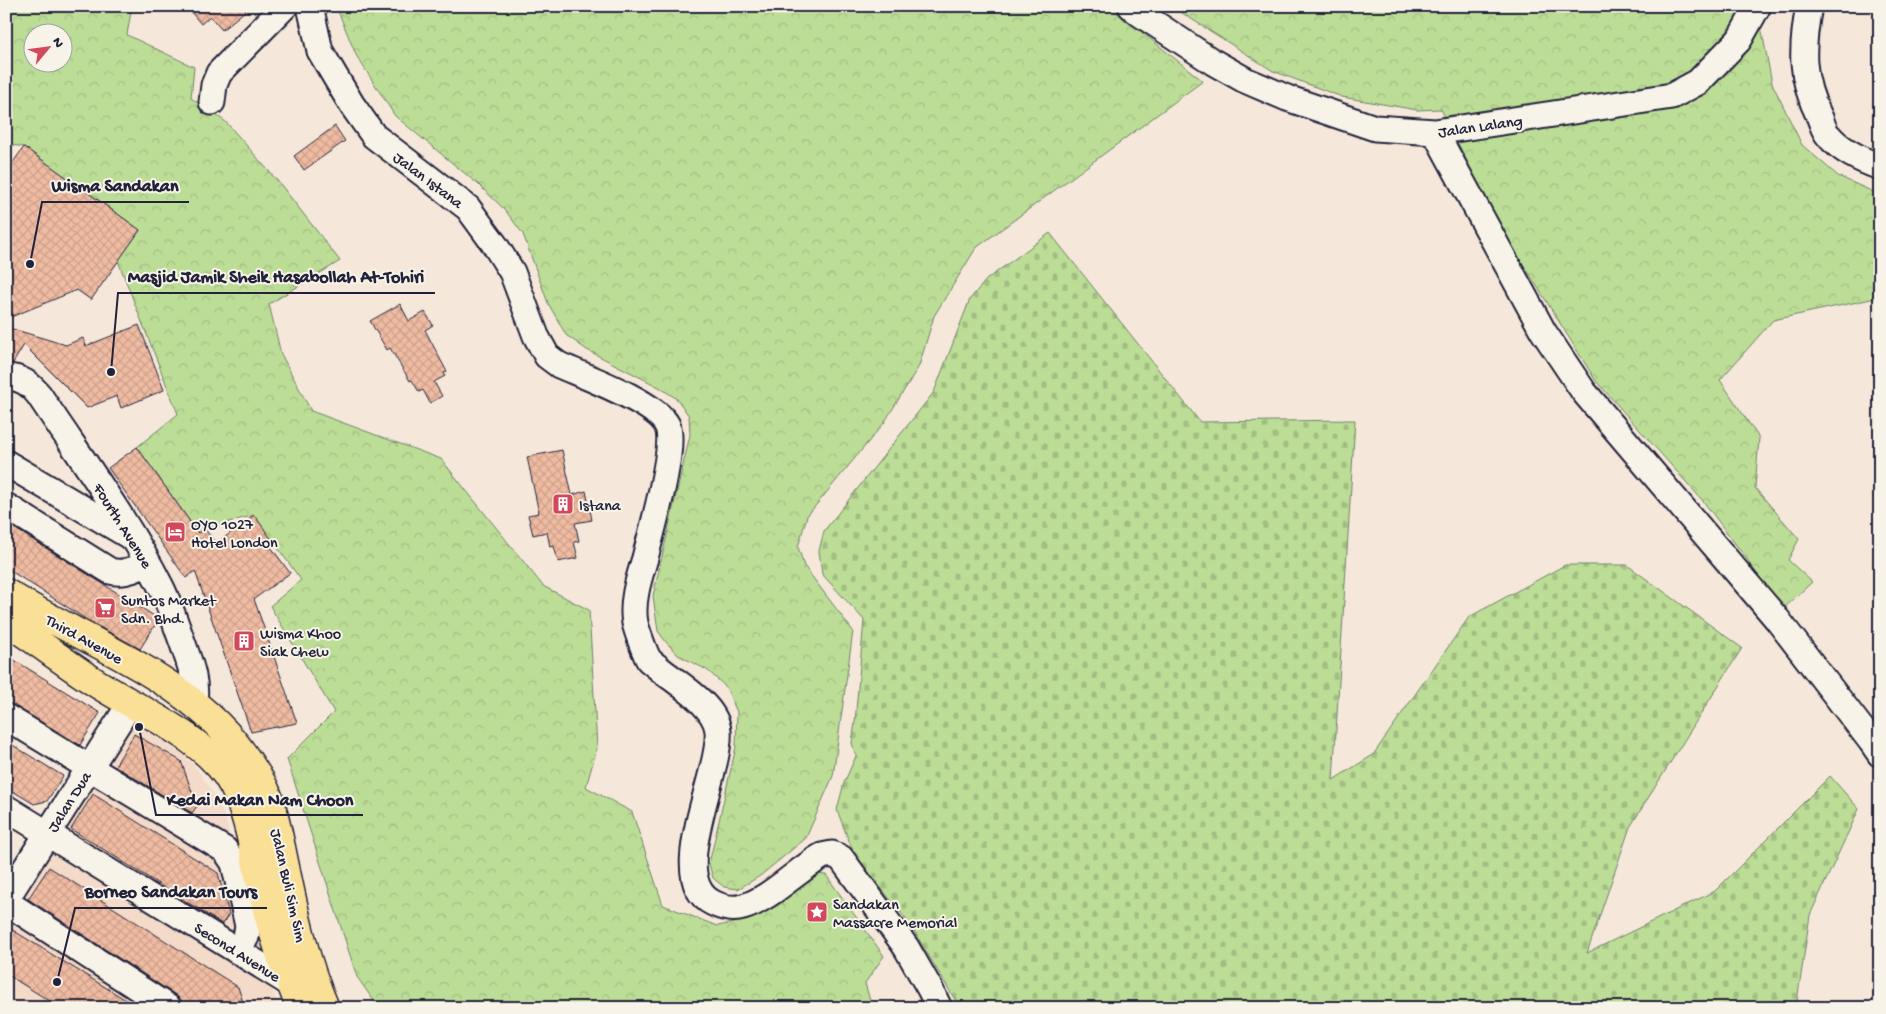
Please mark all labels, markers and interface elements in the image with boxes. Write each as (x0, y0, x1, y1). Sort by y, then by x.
north arrow (22, 22, 72, 72)
text: N (48, 35, 67, 51)
street label: Jalan Lalang (1437, 113, 1524, 144)
street label: Jalan Istana (388, 149, 467, 215)
callout: Wisma Sandakan (42, 169, 189, 202)
text: Wisma Sandakan (51, 177, 179, 198)
callout: Masjid Jamik Sheik Hasabollah At-Tohiri (118, 260, 435, 293)
text: Masjid Jamik Sheik Hasabollah At-Tohiri (128, 268, 424, 289)
street label: Fourth Avenue (87, 480, 155, 574)
building icon: Istana (551, 492, 575, 516)
place label: Istana (579, 498, 622, 517)
place label: OYO 1027 Hotel London (191, 517, 278, 554)
hotel icon: OYO 1027 Hotel London (163, 520, 187, 544)
place label: Suntos Market Sdn. Bhd. (121, 593, 217, 630)
supermarket icon: Suntos Market Sdn. Bhd. (93, 596, 117, 620)
street label: Third Avenue (41, 612, 126, 670)
place label: Wisma Khoo Siak Chew (260, 626, 341, 663)
building icon: Wisma Khoo Siak Chew (232, 629, 256, 653)
street label: Jalan Dua (45, 768, 98, 837)
callout: Kedai Makan Nam Choon (156, 782, 363, 815)
text: Kedai Makan Nam Choon (166, 791, 354, 812)
street label: Jalan Buli Sim Sim (264, 827, 309, 945)
callout: Borneo Sandakan Tours (75, 875, 267, 908)
text: Borneo Sandakan Tours (84, 883, 259, 904)
place label: Sandakan Massacre Memorial (833, 897, 957, 934)
place icon: Sandakan Massacre Memorial (805, 900, 829, 924)
street label: Second Avenue (189, 920, 283, 988)

